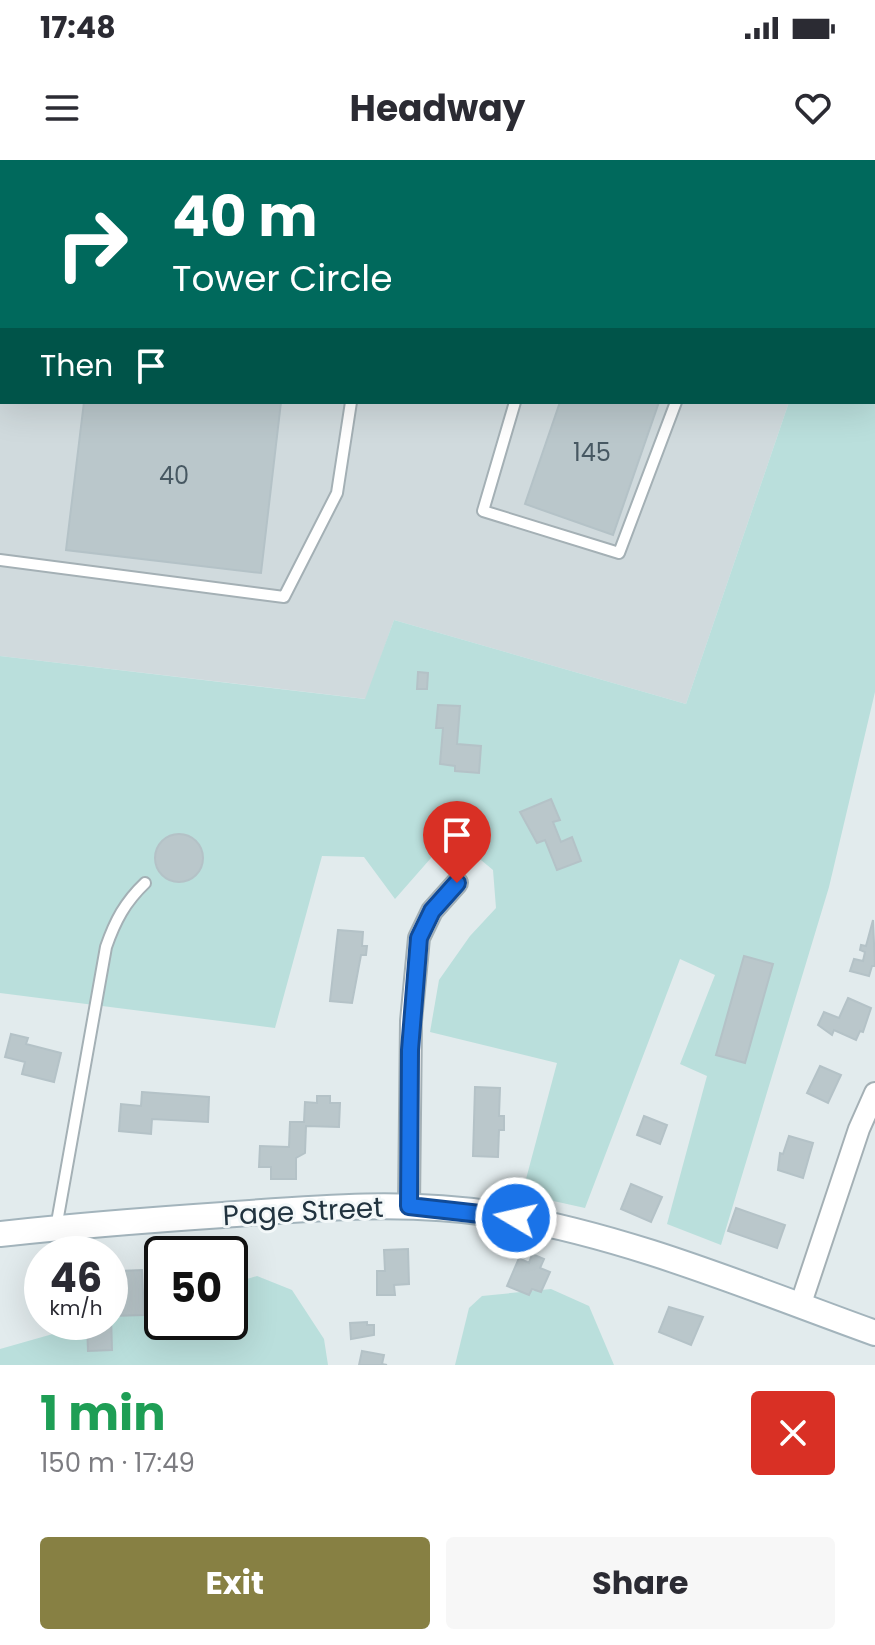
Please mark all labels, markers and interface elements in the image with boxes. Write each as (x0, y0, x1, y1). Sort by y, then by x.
text: 17:48 (40, 6, 116, 49)
text: Headway (350, 83, 525, 134)
icon: menu (40, 86, 84, 130)
icon: heart (791, 86, 835, 130)
text: 40 m (172, 177, 318, 256)
icon: right (40, 192, 144, 296)
text: Tower Circle (172, 253, 393, 304)
text: Then (40, 344, 113, 387)
icon: arrive (129, 344, 173, 388)
house number: 145 (573, 436, 611, 469)
house number: 40 (159, 459, 189, 492)
pin (423, 801, 491, 883)
icon: arrive (435, 813, 479, 857)
position arrow (474, 1176, 558, 1260)
street label: Page Street (222, 1188, 384, 1235)
speed limit sign: 50 (144, 1236, 248, 1340)
text: 46 (50, 1250, 102, 1306)
text: km/h (49, 1294, 103, 1322)
text: 1 min (40, 1380, 166, 1447)
button: close (751, 1391, 835, 1475)
text: 150 m · 17:49 (40, 1445, 195, 1481)
button: Exit (40, 1537, 430, 1629)
button: Share (446, 1537, 835, 1629)

